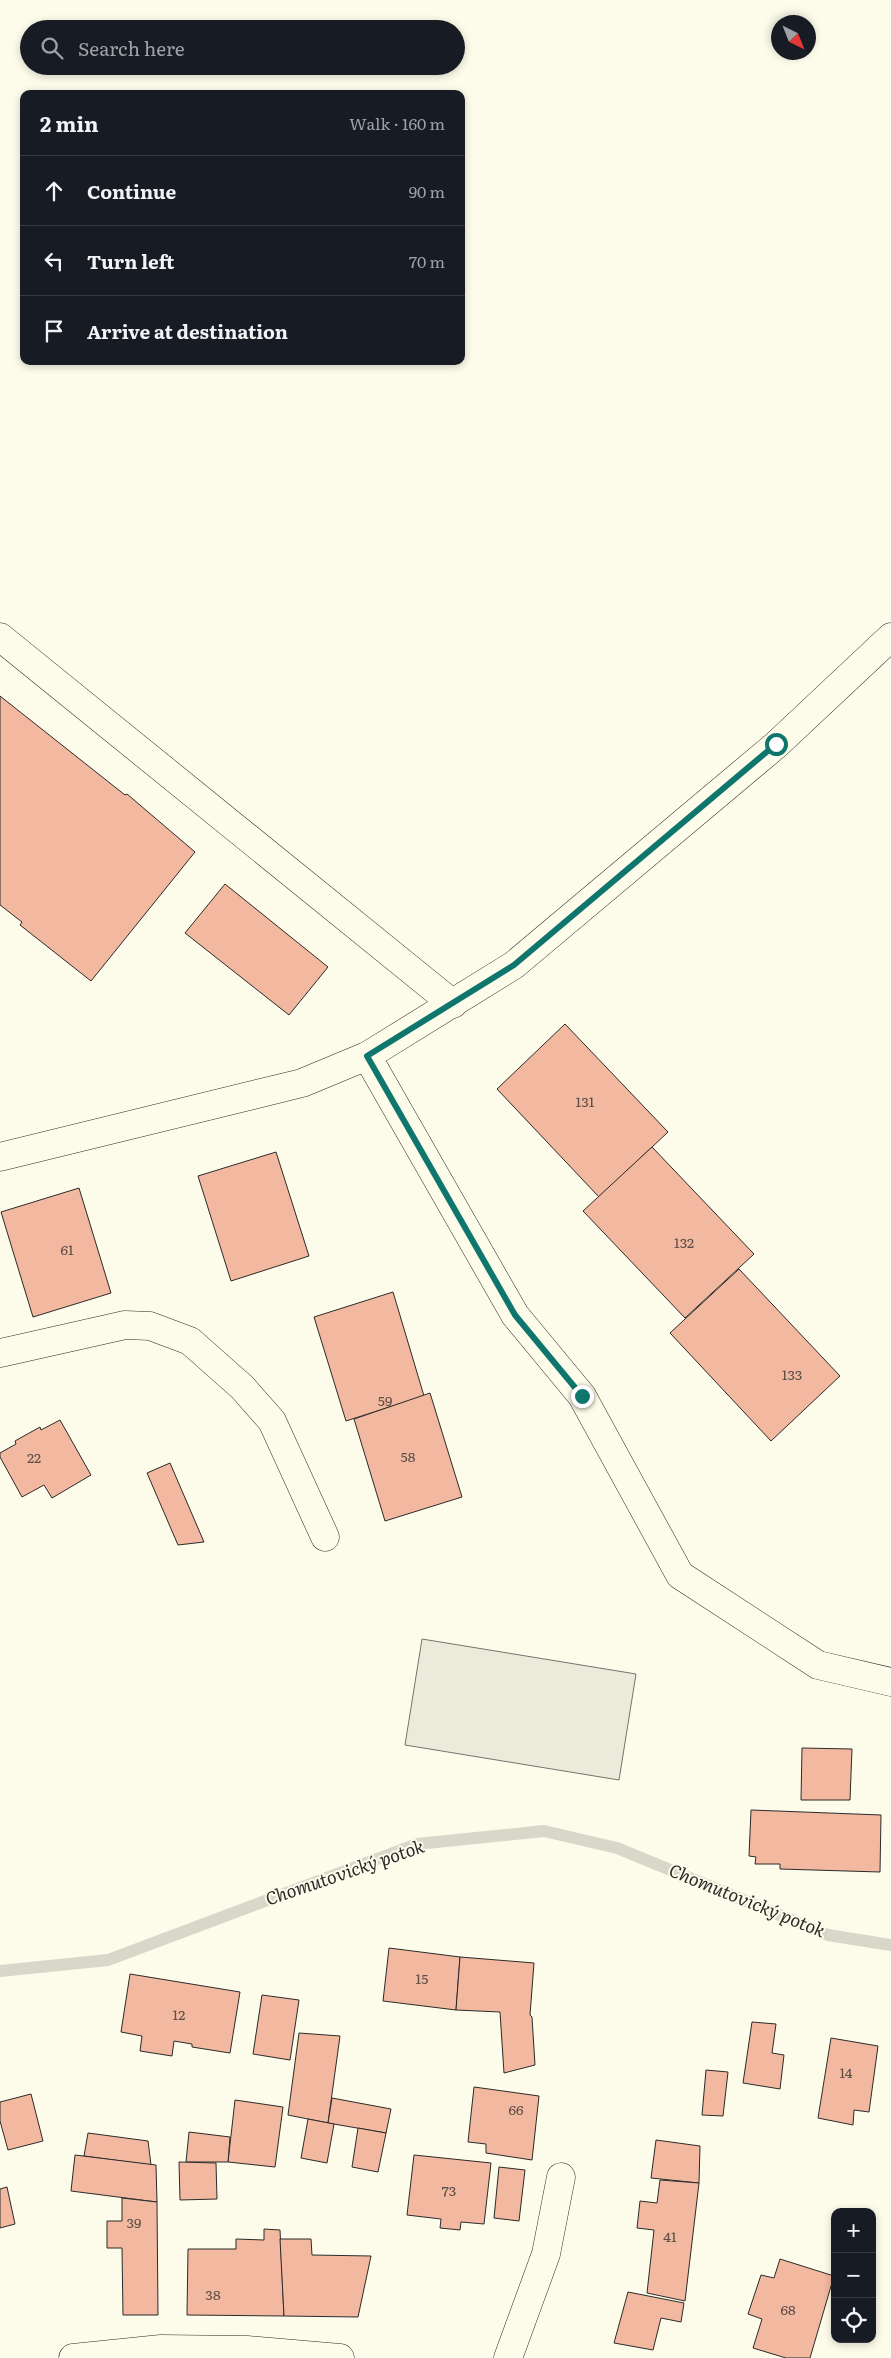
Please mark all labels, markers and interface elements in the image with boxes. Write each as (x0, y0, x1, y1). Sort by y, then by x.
north arrow (771, 15, 816, 60)
search box (20, 20, 465, 75)
icon: search (38, 34, 66, 62)
text: Search here (78, 34, 185, 62)
text: 2 min (40, 107, 99, 138)
text: Walk · 160 m (349, 111, 445, 135)
icon: ahead (40, 177, 68, 205)
text: Continue (87, 177, 176, 205)
text: 90 m (409, 179, 445, 203)
icon: left (40, 247, 68, 275)
text: Turn left (87, 247, 174, 275)
text: 70 m (409, 249, 445, 273)
icon: arrive (40, 317, 68, 345)
text: Arrive at destination (87, 317, 288, 345)
route start (765, 733, 788, 756)
house number: 131 (576, 1091, 595, 1111)
house number: 132 (674, 1232, 694, 1252)
house number: 61 (60, 1239, 74, 1259)
house number: 133 (782, 1364, 802, 1384)
route end (571, 1385, 594, 1408)
house number: 59 (378, 1390, 392, 1410)
house number: 58 (401, 1446, 416, 1466)
house number: 22 (27, 1447, 41, 1467)
water label: Chomutovický potok (261, 1832, 428, 1911)
water label: Chomutovický potok (665, 1856, 830, 1943)
house number: 15 (416, 1968, 428, 1988)
house number: 12 (173, 2004, 185, 2024)
house number: 14 (840, 2062, 853, 2082)
house number: 66 (508, 2099, 524, 2119)
house number: 73 (442, 2180, 456, 2200)
map controls (831, 2208, 876, 2343)
button: + (831, 2208, 876, 2253)
house number: 39 (127, 2212, 141, 2232)
house number: 41 (663, 2226, 677, 2246)
button: − (831, 2253, 876, 2298)
house number: 38 (205, 2284, 221, 2304)
button: locate (831, 2298, 876, 2343)
house number: 68 (780, 2299, 796, 2319)

